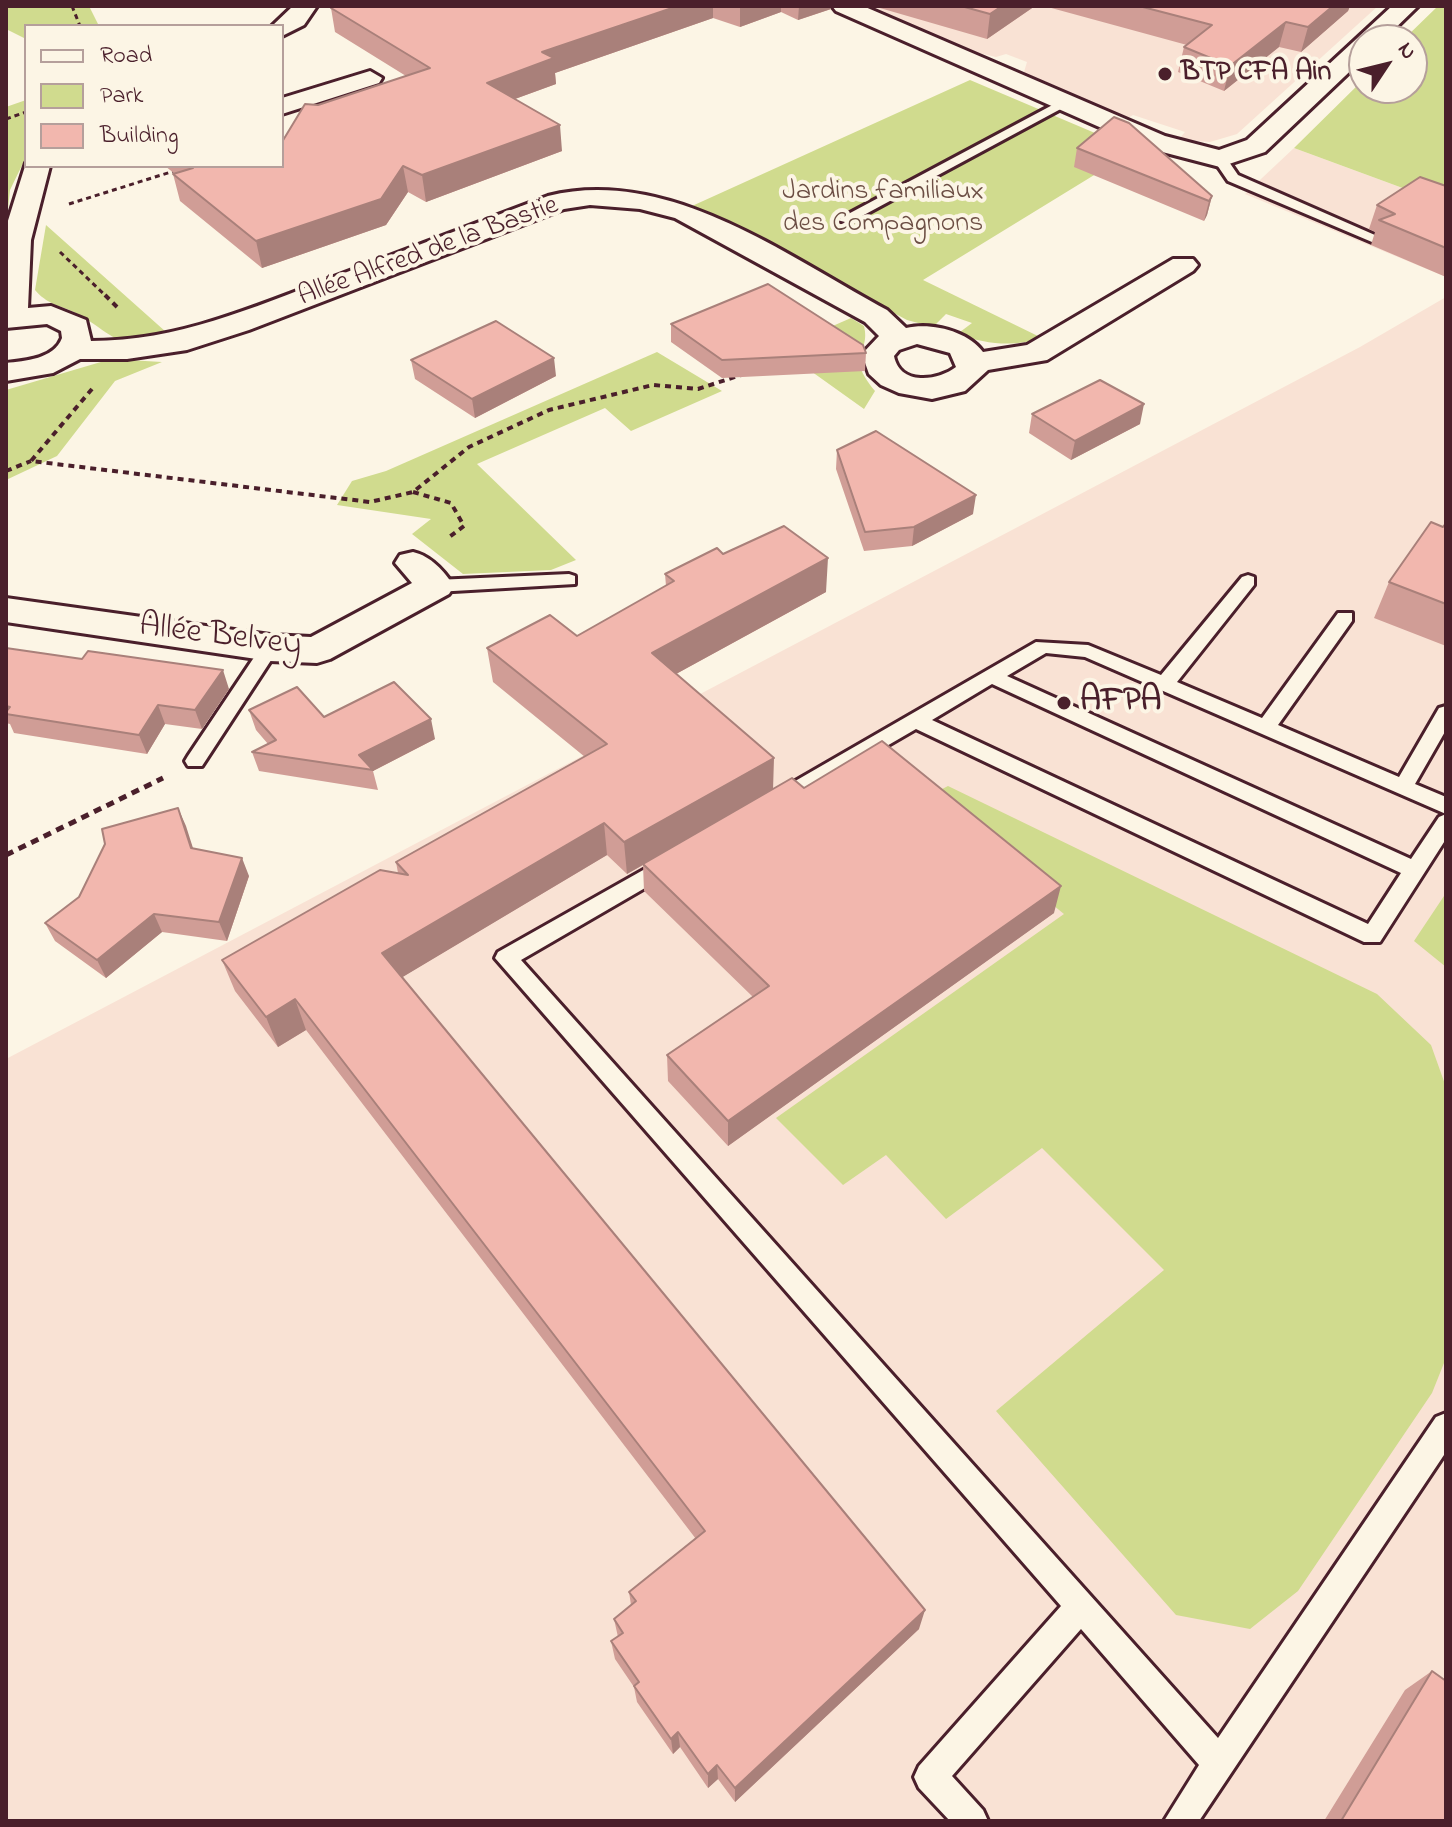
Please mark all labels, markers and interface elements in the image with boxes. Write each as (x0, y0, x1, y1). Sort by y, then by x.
legend (24, 24, 284, 168)
north arrow (1348, 24, 1428, 104)
text: N (1389, 36, 1423, 67)
text: Road (100, 39, 152, 74)
place label: BTP CFA Ain (1181, 57, 1331, 91)
marker: BTP CFA Ain (1156, 65, 1174, 83)
text: Park (100, 79, 143, 114)
text: Building (100, 119, 179, 154)
park label: Jardins familiaux des Compagnons (782, 176, 984, 242)
street label: Allée Alfred de la Bastie (294, 190, 564, 316)
street label: Allée Belvey (136, 608, 304, 668)
place label: AFPA (1080, 683, 1162, 723)
marker: AFPA (1055, 694, 1073, 712)

